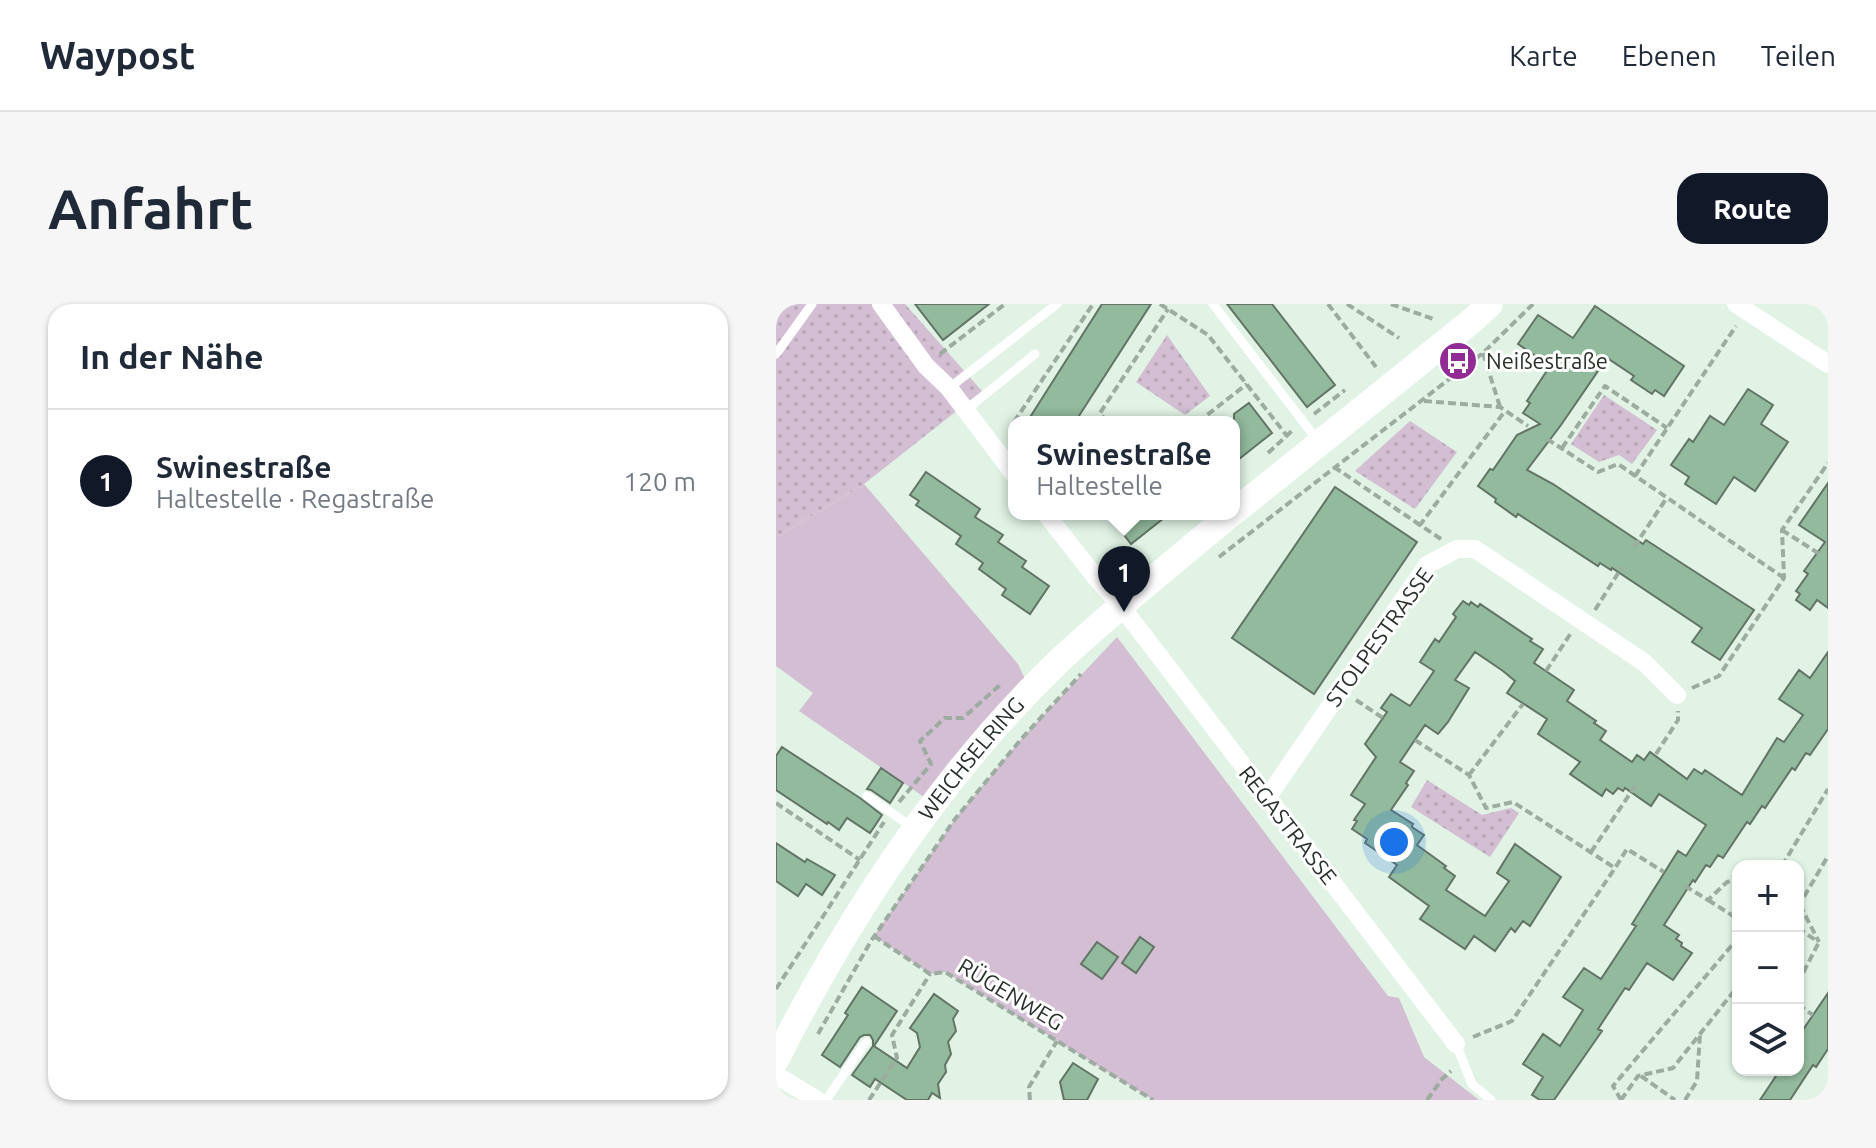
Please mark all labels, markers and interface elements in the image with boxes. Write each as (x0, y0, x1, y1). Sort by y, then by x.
text: Waypost (40, 34, 195, 76)
text: Karte (1509, 40, 1578, 71)
text: Ebenen (1622, 40, 1717, 71)
text: Teilen (1761, 40, 1836, 71)
button: Route (1677, 173, 1828, 244)
text: Anfahrt (48, 177, 253, 240)
text: In der Nähe (80, 337, 263, 375)
bus stop icon: Neißestraße (1437, 340, 1479, 382)
place label: Neißestraße (1486, 348, 1608, 373)
popup (1008, 416, 1240, 520)
text: Swinestraße (1036, 437, 1212, 471)
text: Swinestraße (156, 450, 331, 484)
text: 1 (99, 467, 113, 496)
text: 120 m (624, 467, 696, 496)
text: Haltestelle (1036, 471, 1163, 500)
text: Haltestelle · Regastraße (156, 484, 434, 513)
pin: 1 (1098, 546, 1150, 612)
street label: STOLPESTRASSE (1320, 563, 1437, 711)
street label: WEICHSELRING (913, 692, 1029, 824)
street label: REGASTRASSE (1234, 761, 1342, 889)
your location (1374, 822, 1414, 862)
map controls (1732, 860, 1804, 1076)
button: + (1732, 860, 1804, 932)
button: − (1732, 932, 1804, 1004)
street label: RÜGENWEG (954, 952, 1068, 1035)
button: layers (1732, 1004, 1804, 1076)

